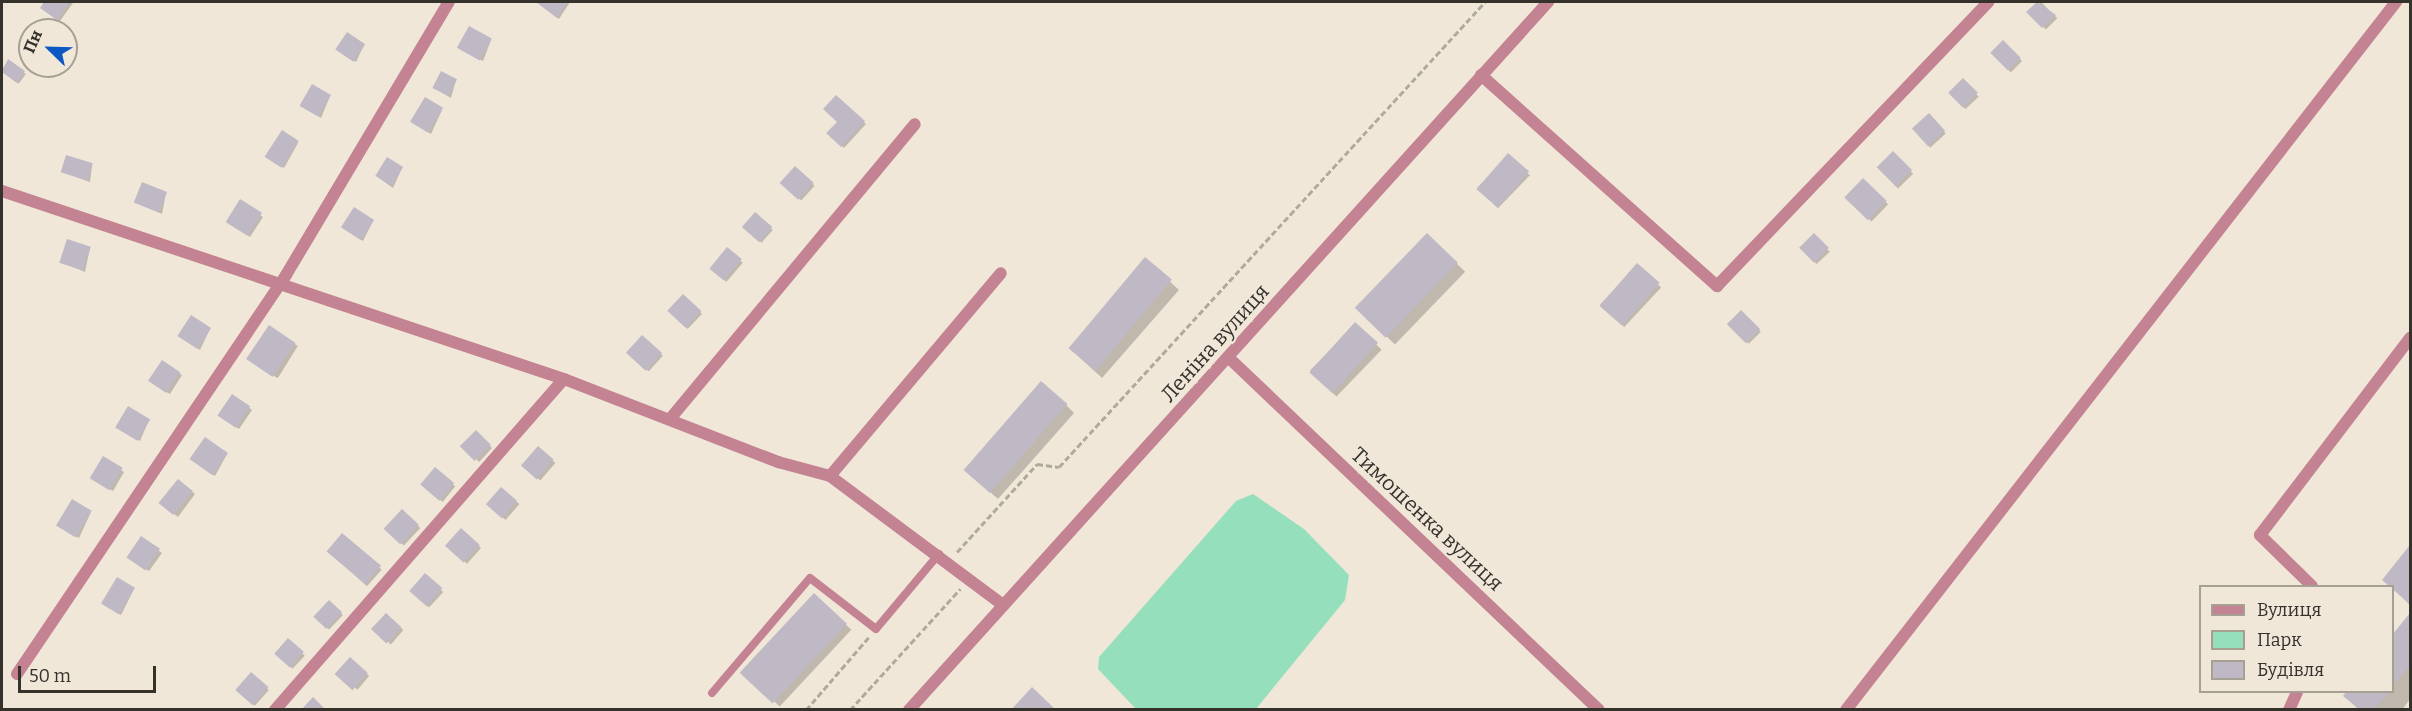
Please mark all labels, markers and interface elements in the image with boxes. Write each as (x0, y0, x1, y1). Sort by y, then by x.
north arrow (18, 18, 78, 78)
text: Пн (20, 27, 46, 56)
street label: Леніна вулиця (1156, 279, 1274, 407)
street label: Тимошенка вулиця (1346, 442, 1508, 596)
legend (2199, 585, 2394, 693)
text: Вулиця (2257, 599, 2321, 621)
text: Парк (2257, 629, 2302, 651)
scale bar (21, 654, 159, 692)
text: Будівля (2257, 659, 2324, 681)
text: 50 m (29, 665, 71, 687)

